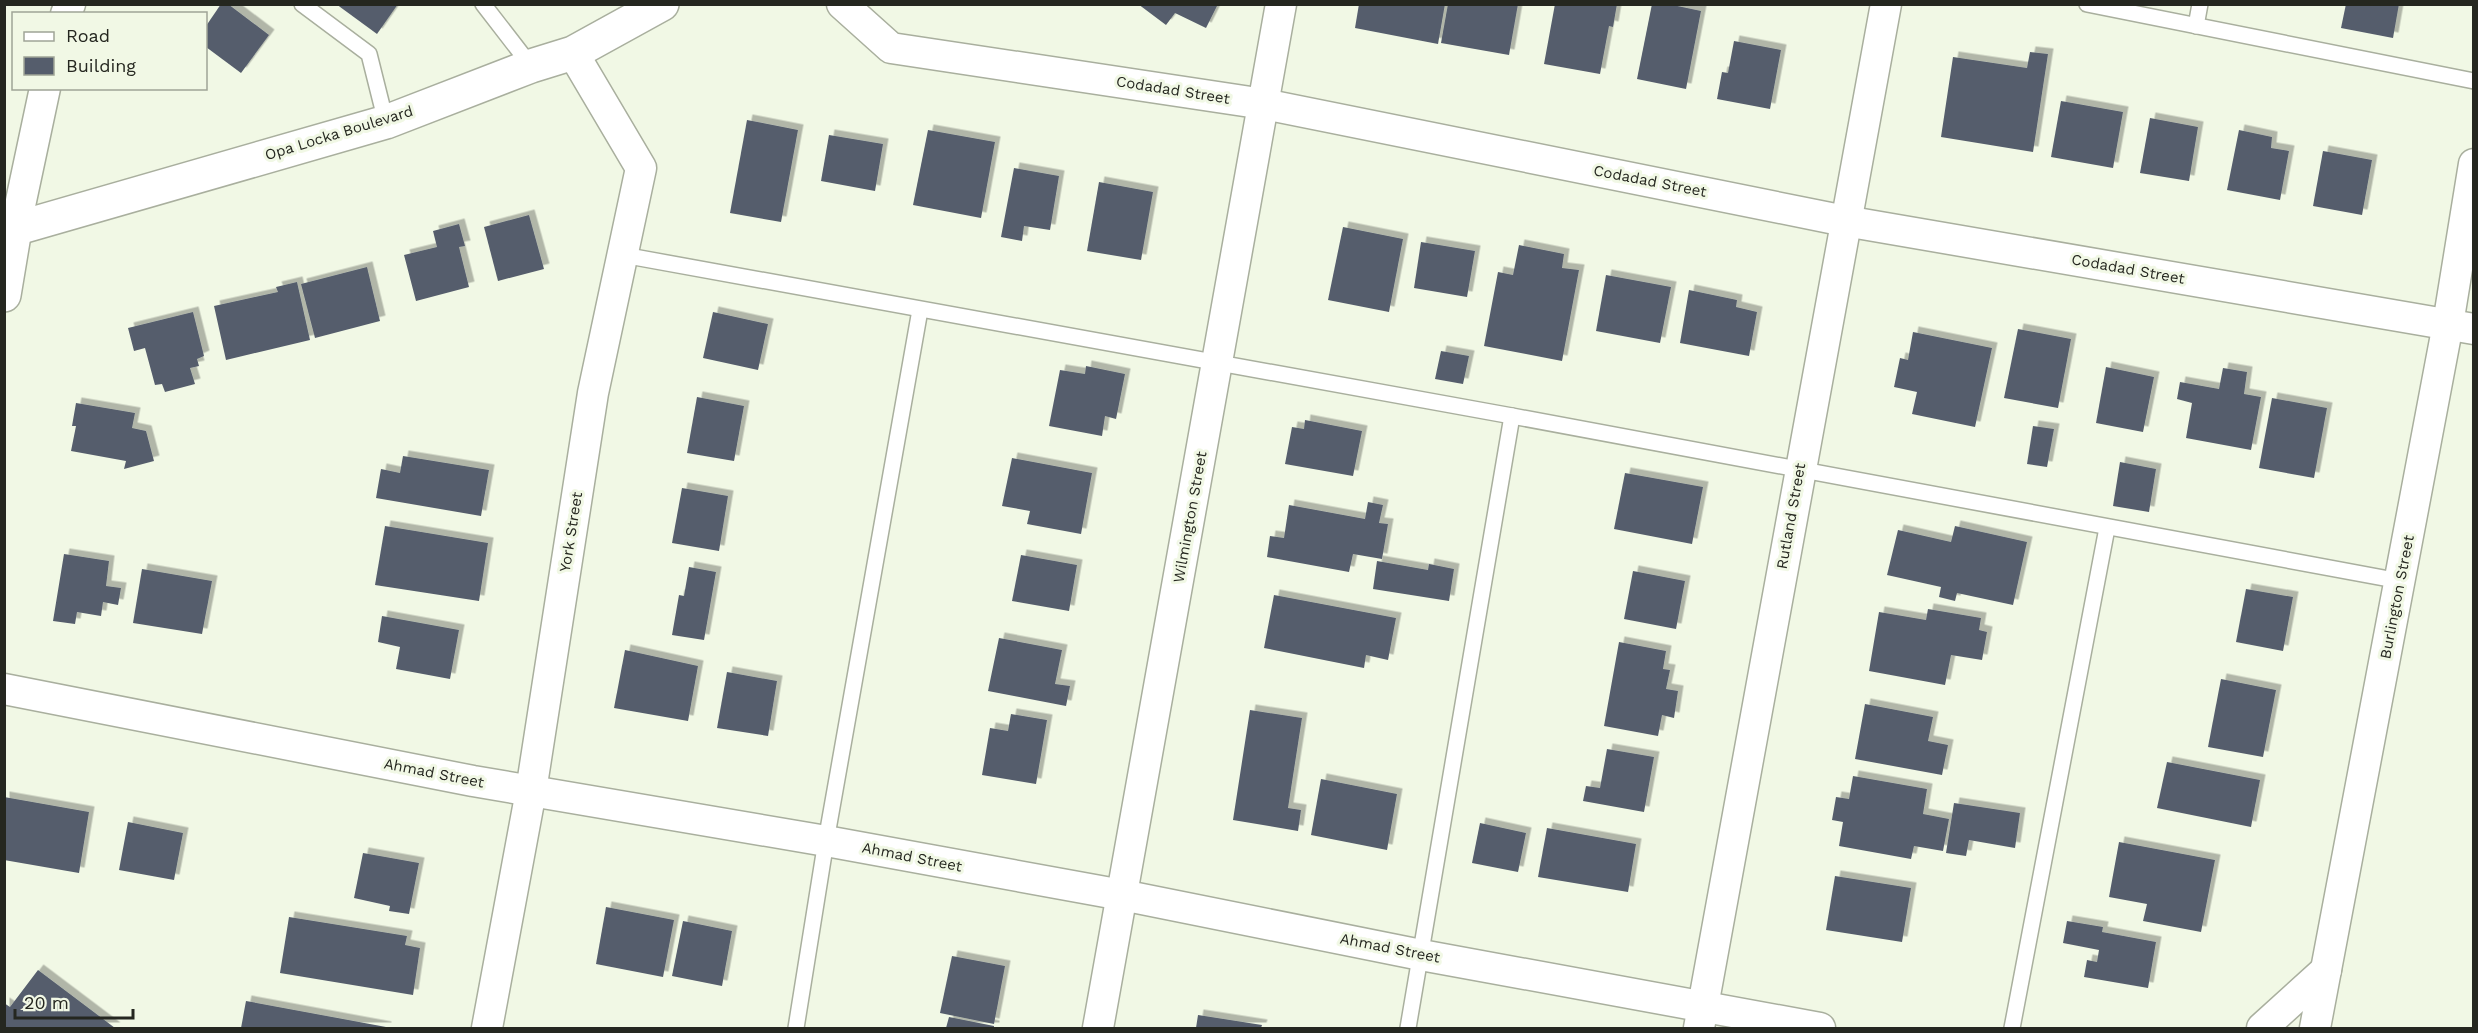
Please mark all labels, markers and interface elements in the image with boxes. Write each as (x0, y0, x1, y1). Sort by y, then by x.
legend (12, 12, 207, 90)
text: Road (66, 25, 110, 46)
text: Building (66, 55, 136, 76)
street label: Codadad Street (1115, 72, 1232, 108)
street label: Opa Locka Boulevard (263, 102, 415, 164)
street label: Codadad Street (1592, 161, 1709, 201)
street label: Codadad Street (2070, 250, 2187, 288)
street label: Wilmington Street (1170, 449, 1211, 584)
street label: Rutland Street (1773, 461, 1809, 570)
street label: York Street (556, 490, 586, 573)
street label: Burlington Street (2376, 533, 2418, 660)
street label: Ahmad Street (382, 754, 486, 792)
street label: Ahmad Street (860, 838, 964, 876)
street label: Ahmad Street (1338, 929, 1442, 967)
scale bar (15, 982, 134, 1020)
text: 20 m (24, 992, 69, 1013)

